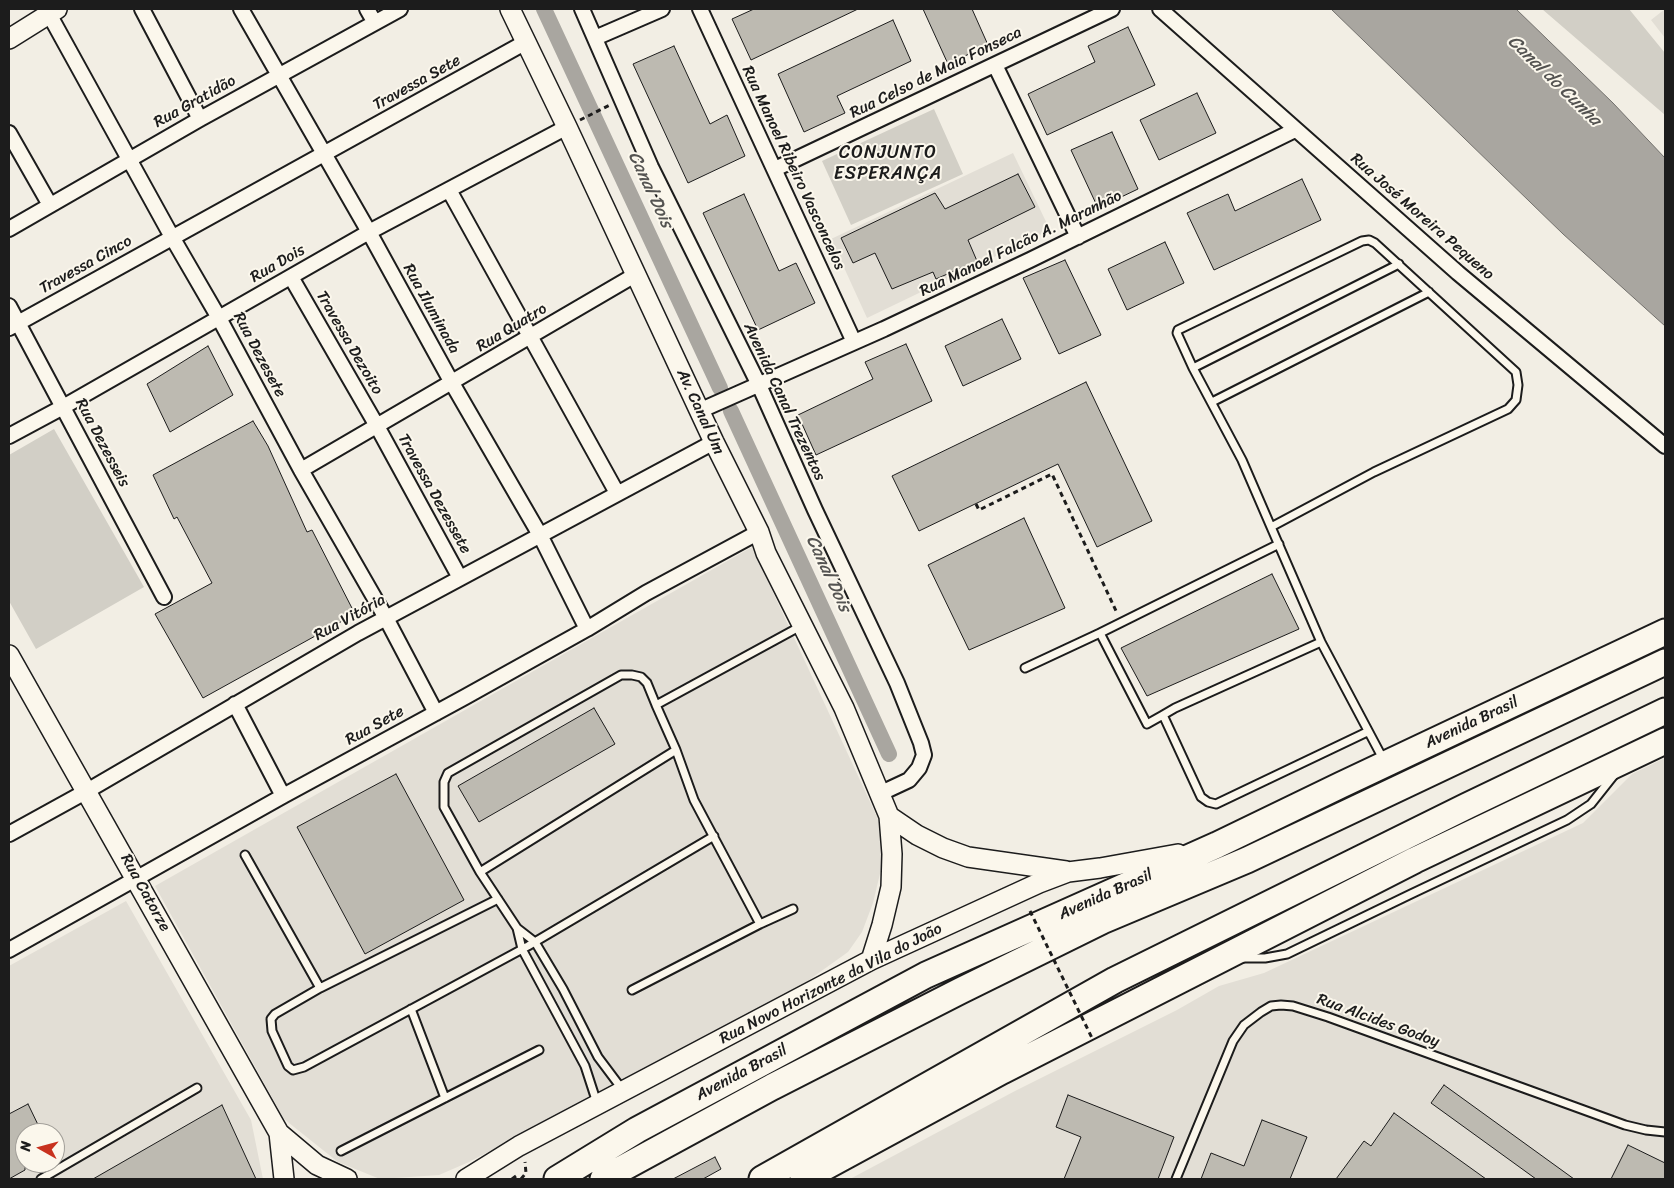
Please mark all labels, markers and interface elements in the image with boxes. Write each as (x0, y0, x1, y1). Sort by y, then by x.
street label: Rua Celso de Maia Fonseca (847, 23, 1025, 123)
water label: Canal do Cunha (1503, 31, 1605, 131)
street label: Travessa Sete (370, 51, 464, 115)
street label: Rua Manoel Ribeiro Vasconcelos (737, 63, 849, 273)
street label: Rua Gratidão (151, 72, 239, 132)
district label: CONJUNTO ESPERANÇA (832, 142, 944, 184)
water label: Canal Dois (623, 148, 677, 232)
street label: Rua José Moreira Pequeno (1346, 149, 1498, 285)
street label: Rua Manoel Falcão A. Maranhão (917, 187, 1125, 301)
street label: Travessa Cinco (36, 232, 136, 298)
street label: Rua Dois (247, 241, 309, 287)
street label: Rua Iluminada (398, 261, 464, 357)
street label: Travessa Dezoito (311, 288, 387, 398)
street label: Rua Quatro (473, 299, 551, 357)
street label: Rua Dezesete (228, 309, 290, 401)
street label: Avenida Canal Trezentos (739, 320, 829, 484)
street label: Av. Canal Um (672, 366, 728, 458)
street label: Rua Dezesseis (71, 395, 133, 491)
street label: Travessa Dezessete (393, 431, 475, 557)
water label: Canal Dois (801, 532, 855, 616)
street label: Rua Vitória (311, 591, 389, 645)
street label: Avenida Brasil (1422, 693, 1522, 753)
street label: Rua Sete (342, 702, 408, 750)
street label: Rua Catorze (116, 851, 174, 935)
street label: Avenida Brasil (1056, 866, 1156, 924)
street label: Rua Novo Horizonte da Vila do João (716, 919, 946, 1049)
street label: Rua Alcides Godoy (1314, 990, 1442, 1052)
street label: Avenida Brasil (693, 1041, 791, 1105)
north arrow (15, 1123, 65, 1173)
text: N (13, 1140, 39, 1153)

